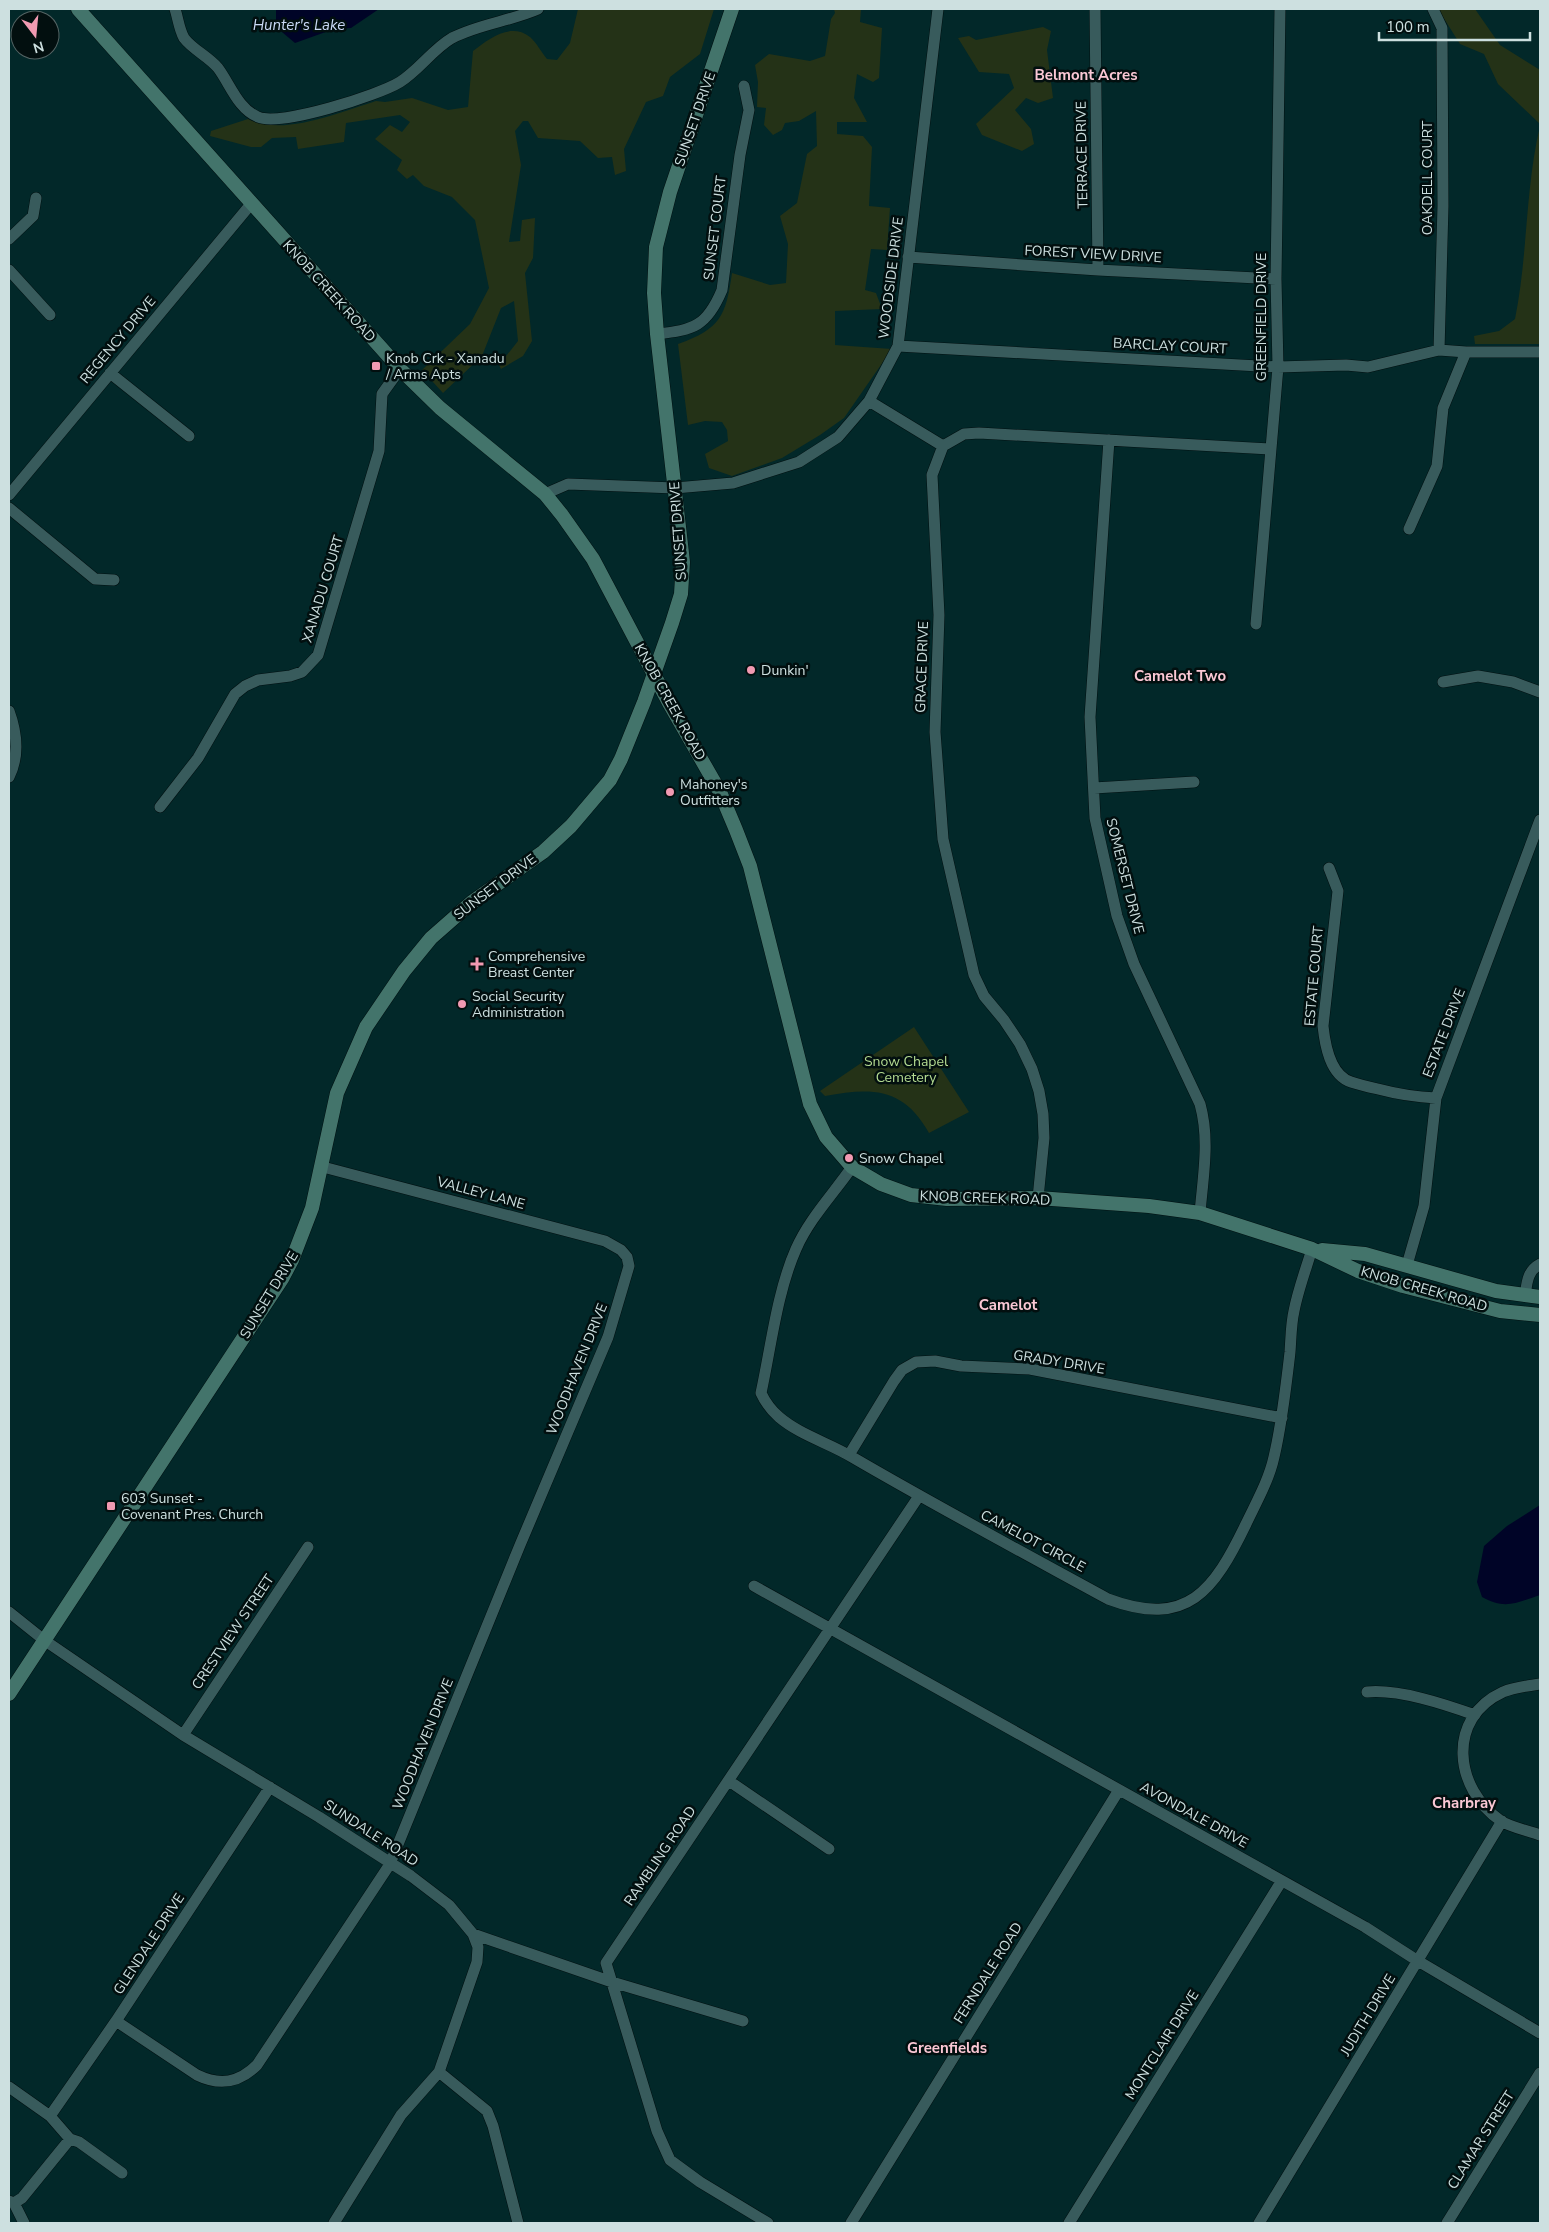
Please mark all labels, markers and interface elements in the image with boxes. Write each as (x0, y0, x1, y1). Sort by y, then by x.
north arrow (10, 10, 60, 60)
scale bar (1379, 10, 1530, 42)
water label: Hunter's Lake (253, 15, 345, 35)
text: 100 m (1386, 17, 1430, 37)
text: N (31, 36, 46, 58)
district label: Belmont Acres (1035, 65, 1138, 85)
street label: SUNSET DRIVE (670, 69, 720, 169)
street label: TERRACE DRIVE (1072, 101, 1092, 209)
street label: OAKDELL COURT (1418, 120, 1437, 235)
street label: SUNSET COURT (699, 174, 731, 281)
street label: WOODSIDE DRIVE (874, 216, 908, 340)
street label: KNOB CREEK ROAD (278, 236, 380, 346)
street label: FOREST VIEW DRIVE (1024, 241, 1162, 267)
street label: GREENFIELD DRIVE (1252, 253, 1271, 381)
street label: REGENCY DRIVE (76, 292, 160, 388)
street label: BARCLAY COURT (1112, 334, 1228, 359)
place label: Knob Crk - Xanadu / Arms Apts (385, 349, 505, 384)
marker: Knob Crk - Xanadu / Arms Apts (370, 360, 382, 372)
street label: SUNSET DRIVE (665, 481, 691, 581)
street label: XANADU COURT (298, 532, 349, 645)
street label: GRACE DRIVE (911, 621, 933, 713)
street label: KNOB CREEK ROAD (630, 640, 710, 764)
place label: Dunkin' (761, 661, 809, 680)
marker: Dunkin' (745, 664, 757, 676)
district label: Camelot Two (1134, 666, 1226, 686)
place label: Mahoney's Outfitters (680, 775, 748, 810)
marker: Mahoney's Outfitters (664, 786, 676, 798)
street label: SOMERSET DRIVE (1101, 816, 1149, 936)
street label: SUNSET DRIVE (450, 850, 540, 924)
street label: ESTATE COURT (1300, 924, 1328, 1027)
place label: Comprehensive Breast Center (488, 947, 585, 982)
marker: Comprehensive Breast Center (470, 957, 484, 971)
street label: ESTATE DRIVE (1418, 986, 1470, 1080)
place label: Social Security Administration (472, 987, 565, 1022)
marker: Social Security Administration (456, 998, 468, 1010)
park label: Snow Chapel Cemetery (864, 1052, 949, 1087)
place label: Snow Chapel (859, 1149, 944, 1168)
marker: Snow Chapel (843, 1152, 855, 1164)
street label: VALLEY LANE (434, 1172, 527, 1214)
street label: KNOB CREEK ROAD (919, 1186, 1051, 1210)
street label: SUNSET DRIVE (235, 1248, 303, 1342)
street label: KNOB CREEK ROAD (1359, 1262, 1489, 1316)
district label: Camelot (979, 1295, 1037, 1315)
street label: WOODHAVEN DRIVE (542, 1301, 612, 1437)
street label: GRADY DRIVE (1012, 1345, 1106, 1379)
place label: 603 Sunset - Covenant Pres. Church (121, 1489, 263, 1524)
marker: 603 Sunset - Covenant Pres. Church (105, 1500, 117, 1512)
street label: CAMELOT CIRCLE (977, 1505, 1089, 1577)
street label: CRESTVIEW STREET (187, 1570, 279, 1693)
street label: WOODHAVEN DRIVE (388, 1676, 458, 1812)
street label: AVONDALE DRIVE (1137, 1777, 1251, 1853)
district label: Charbray (1432, 1793, 1496, 1813)
street label: SUNDALE ROAD (320, 1795, 422, 1871)
street label: RAMBLING ROAD (620, 1802, 700, 1910)
street label: GLENDALE DRIVE (109, 1890, 189, 1998)
street label: FERNDALE ROAD (949, 1919, 1027, 2027)
street label: JUDITH DRIVE (1336, 1970, 1400, 2060)
street label: MONTCLAIR DRIVE (1121, 1987, 1203, 2103)
district label: Greenfields (907, 2038, 987, 2058)
street label: CLAMAR STREET (1443, 2087, 1519, 2193)

